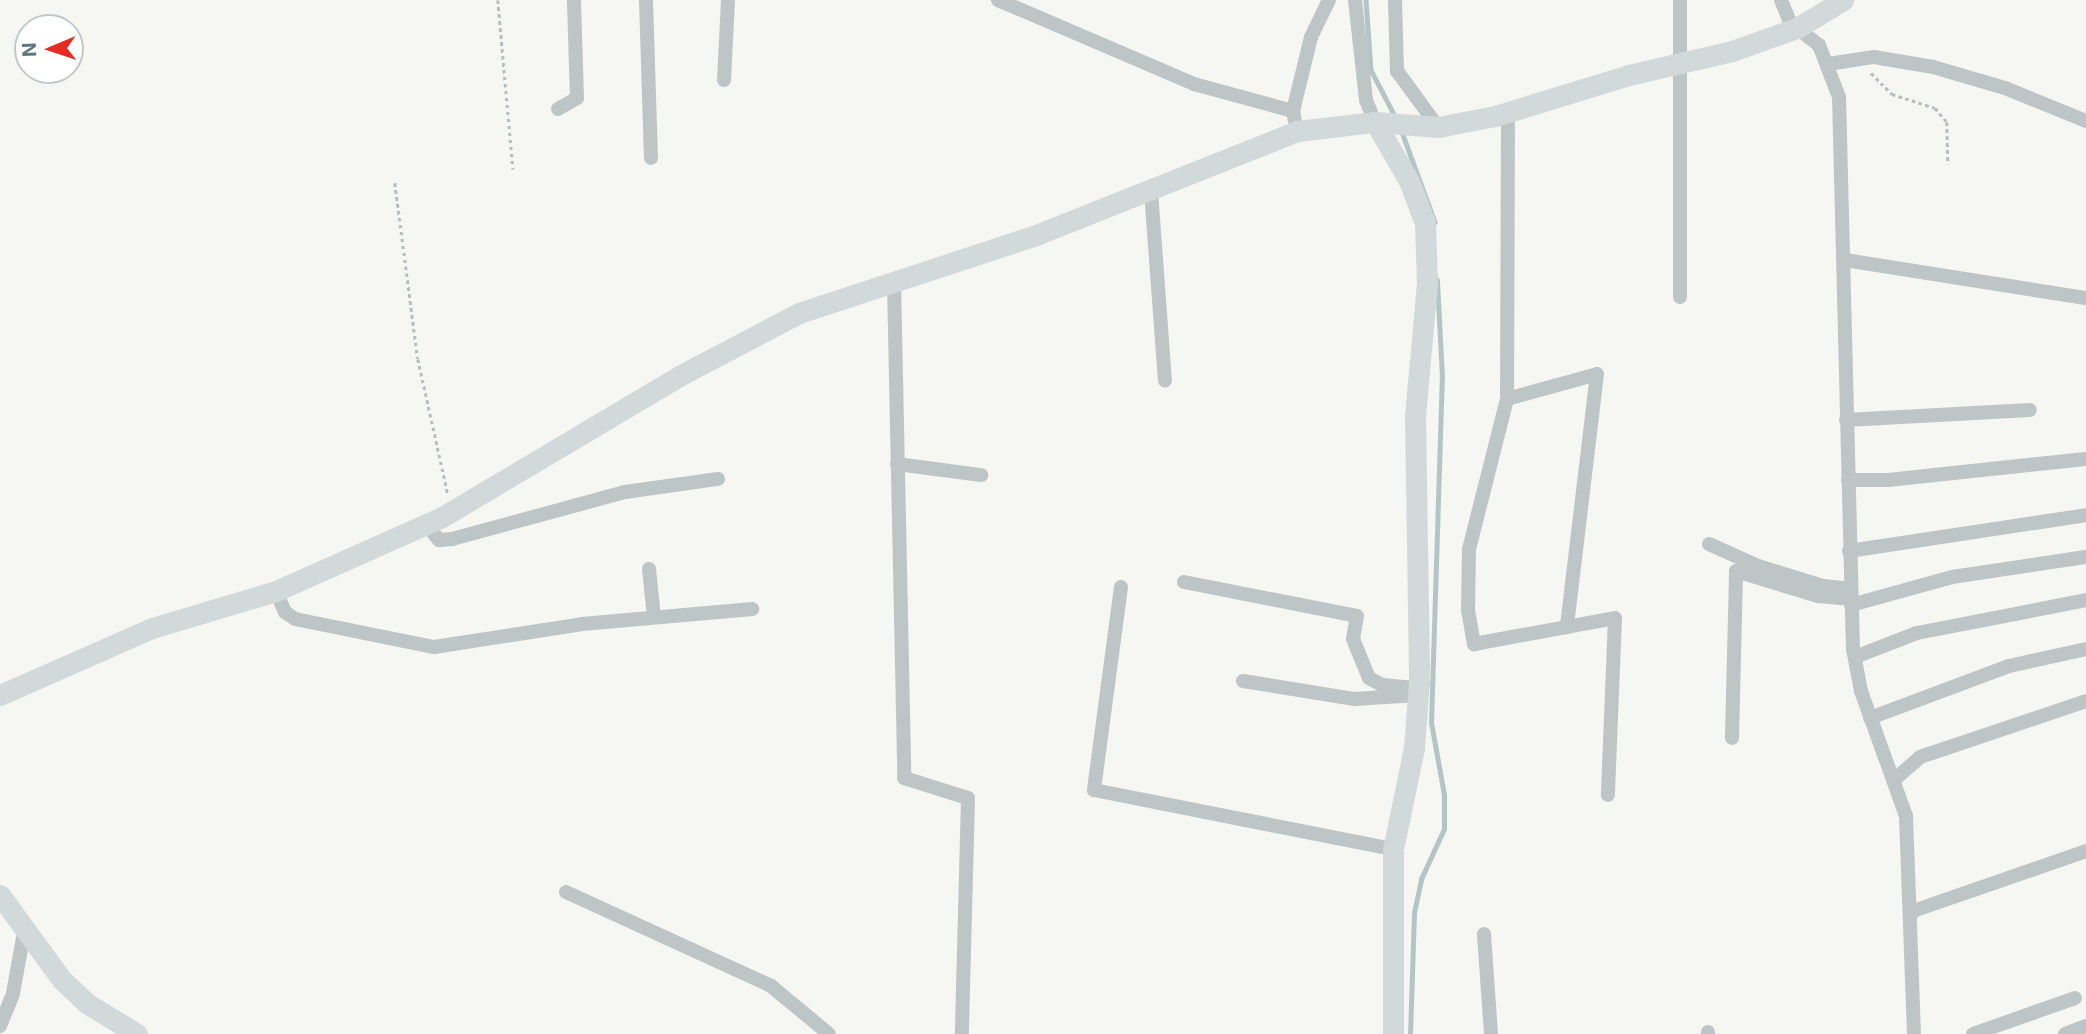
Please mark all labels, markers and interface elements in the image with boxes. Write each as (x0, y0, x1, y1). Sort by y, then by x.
north arrow (14, 14, 84, 84)
text: N (18, 42, 41, 57)

